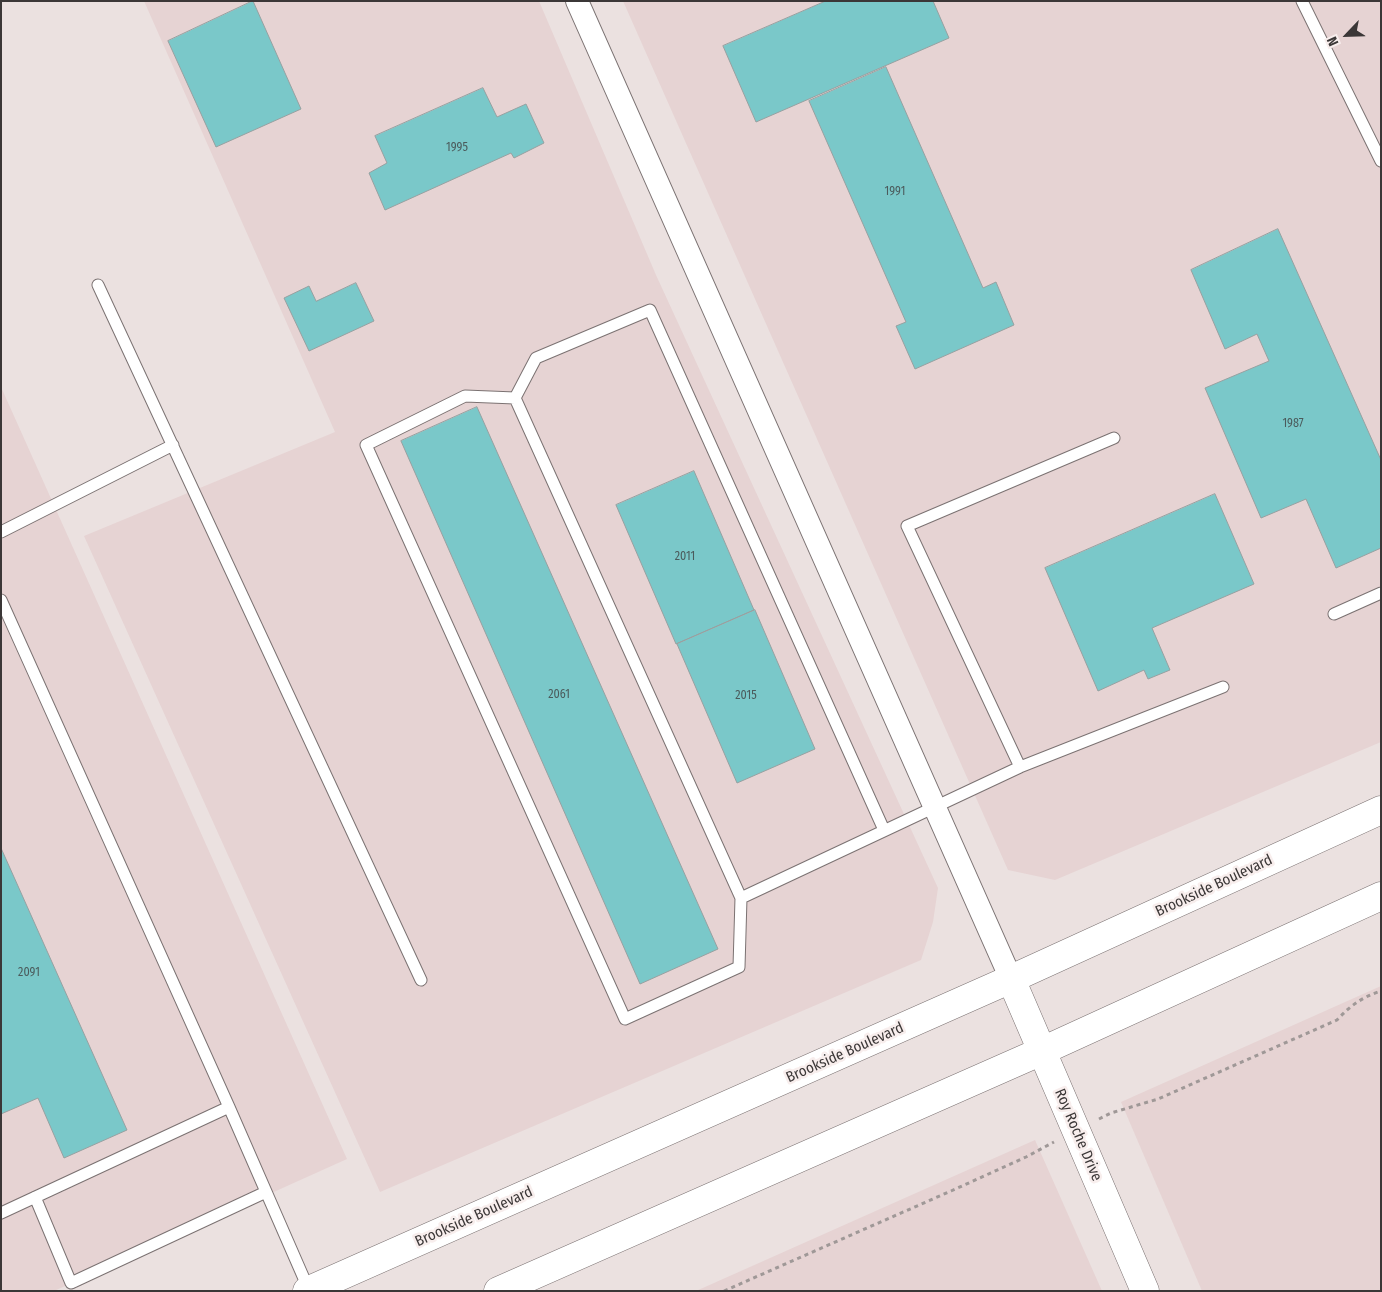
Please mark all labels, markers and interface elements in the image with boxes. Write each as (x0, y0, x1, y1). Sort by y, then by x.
north arrow (1322, 10, 1372, 60)
text: N (1323, 34, 1342, 49)
house number: 1995 (446, 141, 468, 155)
house number: 1991 (885, 185, 905, 199)
house number: 1987 (1282, 417, 1304, 431)
house number: 2011 (675, 550, 695, 564)
house number: 2061 (548, 688, 570, 702)
house number: 2015 (735, 689, 757, 703)
street label: Brookside Boulevard (1153, 851, 1275, 921)
house number: 2091 (18, 966, 40, 980)
street label: Brookside Boulevard (783, 1019, 907, 1087)
street label: Roy Roche Drive (1050, 1086, 1106, 1184)
street label: Brookside Boulevard (412, 1183, 536, 1251)

